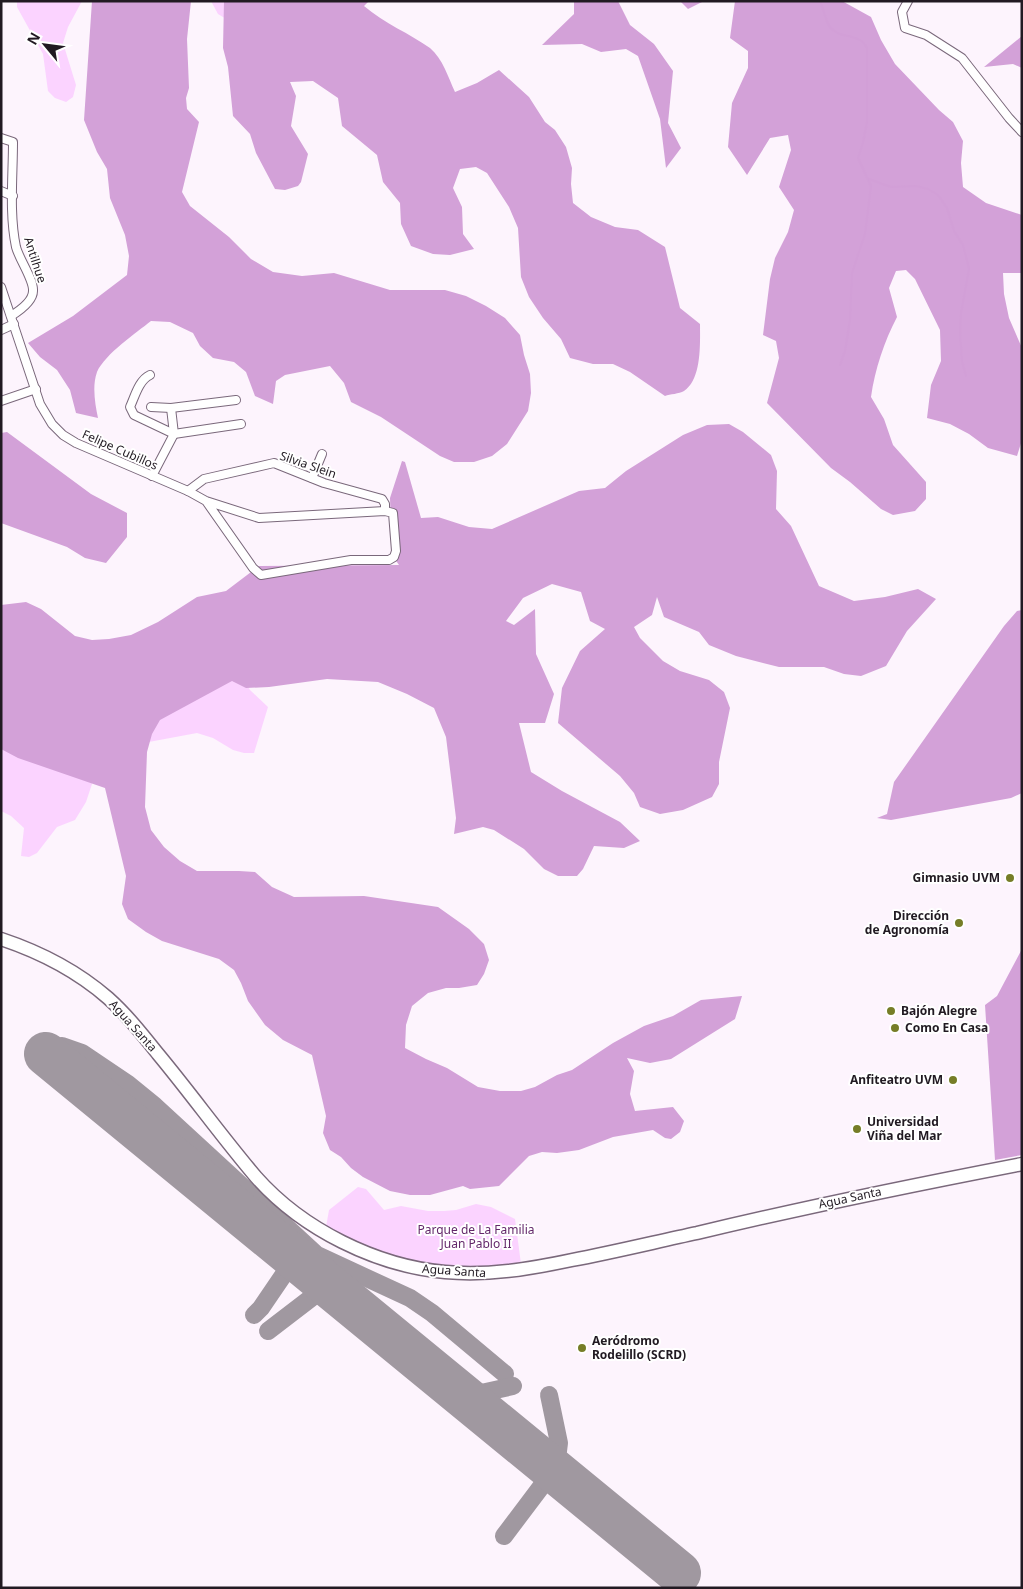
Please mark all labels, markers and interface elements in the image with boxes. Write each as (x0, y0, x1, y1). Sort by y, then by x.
north arrow (20, 20, 70, 70)
text: N (22, 29, 44, 48)
street label: Antilhue (20, 235, 51, 285)
street label: Felipe Cubillos (80, 425, 161, 474)
street label: Silvia Slein (278, 447, 339, 482)
place label: Gimnasio UVM (913, 869, 1000, 886)
marker: Gimnasio UVM (1004, 872, 1016, 884)
place label: Dirección de Agronomía (865, 907, 949, 938)
marker: Dirección de Agronomía (953, 917, 965, 929)
street label: Agua Santa (106, 996, 161, 1055)
place label: Bajón Alegre (901, 1002, 977, 1019)
marker: Bajón Alegre (885, 1005, 897, 1017)
place label: Como En Casa (905, 1019, 988, 1036)
marker: Como En Casa (889, 1022, 901, 1034)
place label: Anfiteatro UVM (850, 1071, 943, 1088)
marker: Anfiteatro UVM (947, 1074, 959, 1086)
place label: Universidad Viña del Mar (867, 1113, 942, 1144)
marker: Universidad Viña del Mar (851, 1123, 863, 1135)
street label: Agua Santa (817, 1183, 883, 1212)
park label: Parque de La Familia Juan Pablo II (417, 1221, 535, 1252)
street label: Agua Santa (421, 1260, 487, 1281)
place label: Aeródromo Rodelillo (SCRD) (592, 1332, 686, 1363)
marker: Aeródromo Rodelillo (SCRD) (576, 1342, 588, 1354)

